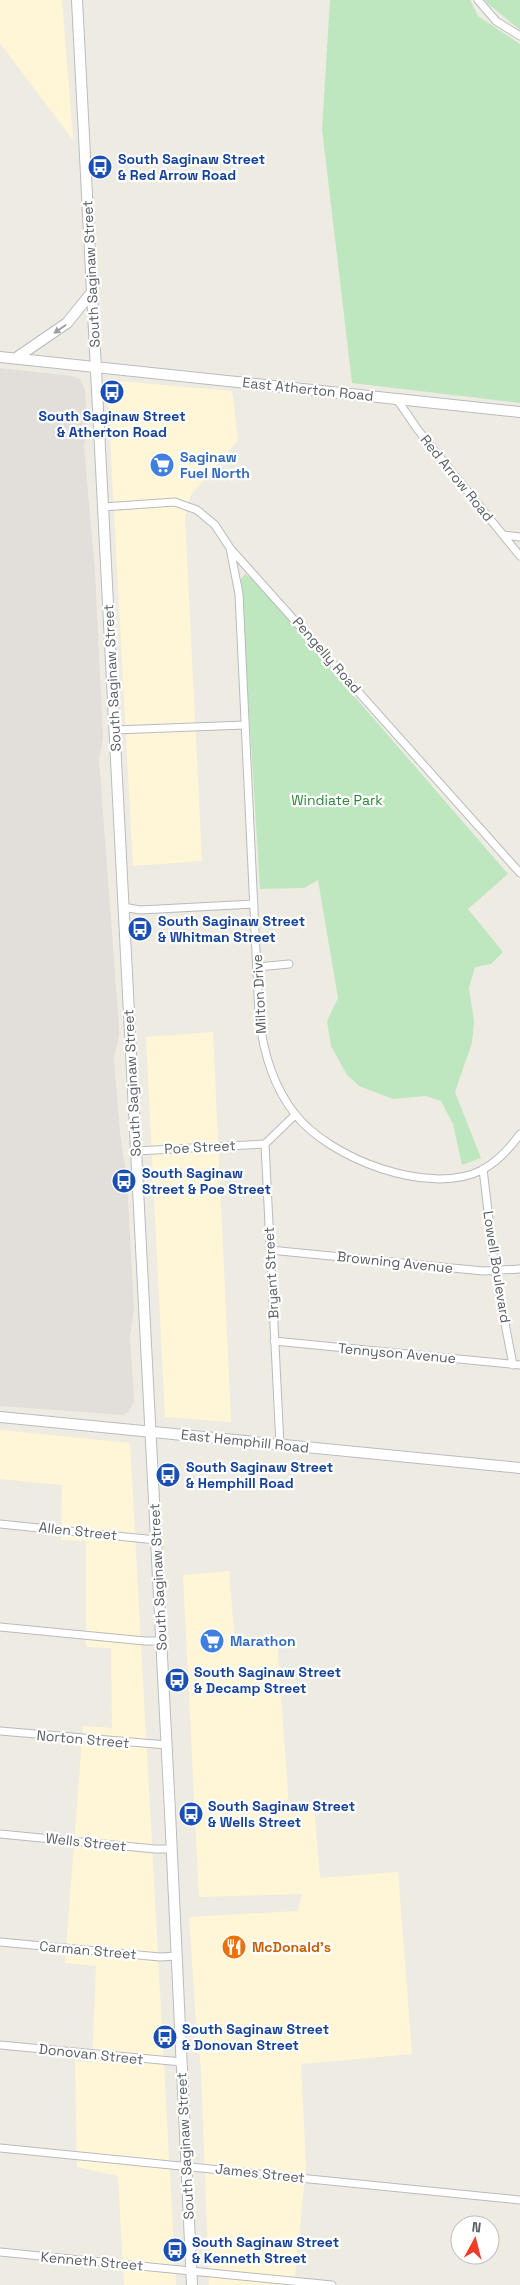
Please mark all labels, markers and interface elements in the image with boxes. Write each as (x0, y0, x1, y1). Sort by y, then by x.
place label: South Saginaw Street & Red Arrow Road (118, 150, 265, 184)
bus stop icon: South Saginaw Street & Red Arrow Road (87, 154, 113, 180)
street label: South Saginaw Street (78, 200, 104, 348)
one-way arrow (53, 324, 67, 334)
street label: East Atherton Road (242, 373, 374, 405)
bus stop icon: South Saginaw Street & Atherton Road (99, 379, 125, 405)
place label: South Saginaw Street & Atherton Road (38, 407, 186, 441)
street label: Red Arrow Road (417, 431, 497, 525)
place label: Saginaw Fuel North (180, 448, 250, 482)
supermarket icon: Saginaw Fuel North (149, 452, 175, 478)
street label: South Saginaw Street (99, 604, 125, 752)
street label: Pengelly Road (289, 613, 365, 697)
park label: Windiate Park (291, 791, 383, 809)
place label: South Saginaw Street & Whitman Street (158, 912, 305, 946)
bus stop icon: South Saginaw Street & Whitman Street (127, 916, 153, 942)
street label: Milton Drive (248, 954, 270, 1034)
street label: South Saginaw Street (119, 1009, 145, 1157)
street label: Poe Street (164, 1136, 236, 1158)
place label: South Saginaw Street & Poe Street (142, 1164, 271, 1198)
bus stop icon: South Saginaw Street & Poe Street (111, 1168, 137, 1194)
street label: Lowell Boulevard (479, 1210, 515, 1324)
street label: Bryant Street (260, 1226, 282, 1320)
street label: Browning Avenue (336, 1247, 454, 1277)
street label: Tennyson Avenue (337, 1339, 457, 1367)
street label: East Hemphill Road (180, 1425, 310, 1457)
place label: South Saginaw Street & Hemphill Road (186, 1458, 333, 1492)
bus stop icon: South Saginaw Street & Hemphill Road (155, 1462, 181, 1488)
street label: South Saginaw Street (145, 1503, 171, 1651)
street label: Allen Street (38, 1518, 118, 1544)
supermarket icon: Marathon (199, 1628, 225, 1654)
place label: Marathon (230, 1632, 296, 1650)
place label: South Saginaw Street & Decamp Street (194, 1663, 341, 1697)
bus stop icon: South Saginaw Street & Decamp Street (164, 1667, 190, 1693)
street label: Norton Street (36, 1726, 130, 1752)
place label: South Saginaw Street & Wells Street (208, 1797, 355, 1831)
bus stop icon: South Saginaw Street & Wells Street (178, 1801, 204, 1827)
street label: Wells Street (45, 1829, 127, 1855)
restaurant icon: McDonald's (221, 1934, 247, 1960)
street label: Carman Street (39, 1937, 137, 1963)
place label: McDonald's (252, 1938, 331, 1956)
place label: South Saginaw Street & Donovan Street (182, 2020, 329, 2054)
bus stop icon: South Saginaw Street & Donovan Street (152, 2024, 178, 2050)
street label: Donovan Street (38, 2040, 144, 2068)
street label: South Saginaw Street (172, 2072, 198, 2220)
street label: James Street (214, 2159, 306, 2187)
north arrow (450, 2215, 500, 2265)
text: N (471, 2218, 482, 2237)
place label: South Saginaw Street & Kenneth Street (192, 2233, 339, 2267)
bus stop icon: South Saginaw Street & Kenneth Street (162, 2237, 188, 2263)
street label: Kenneth Street (40, 2248, 144, 2274)

